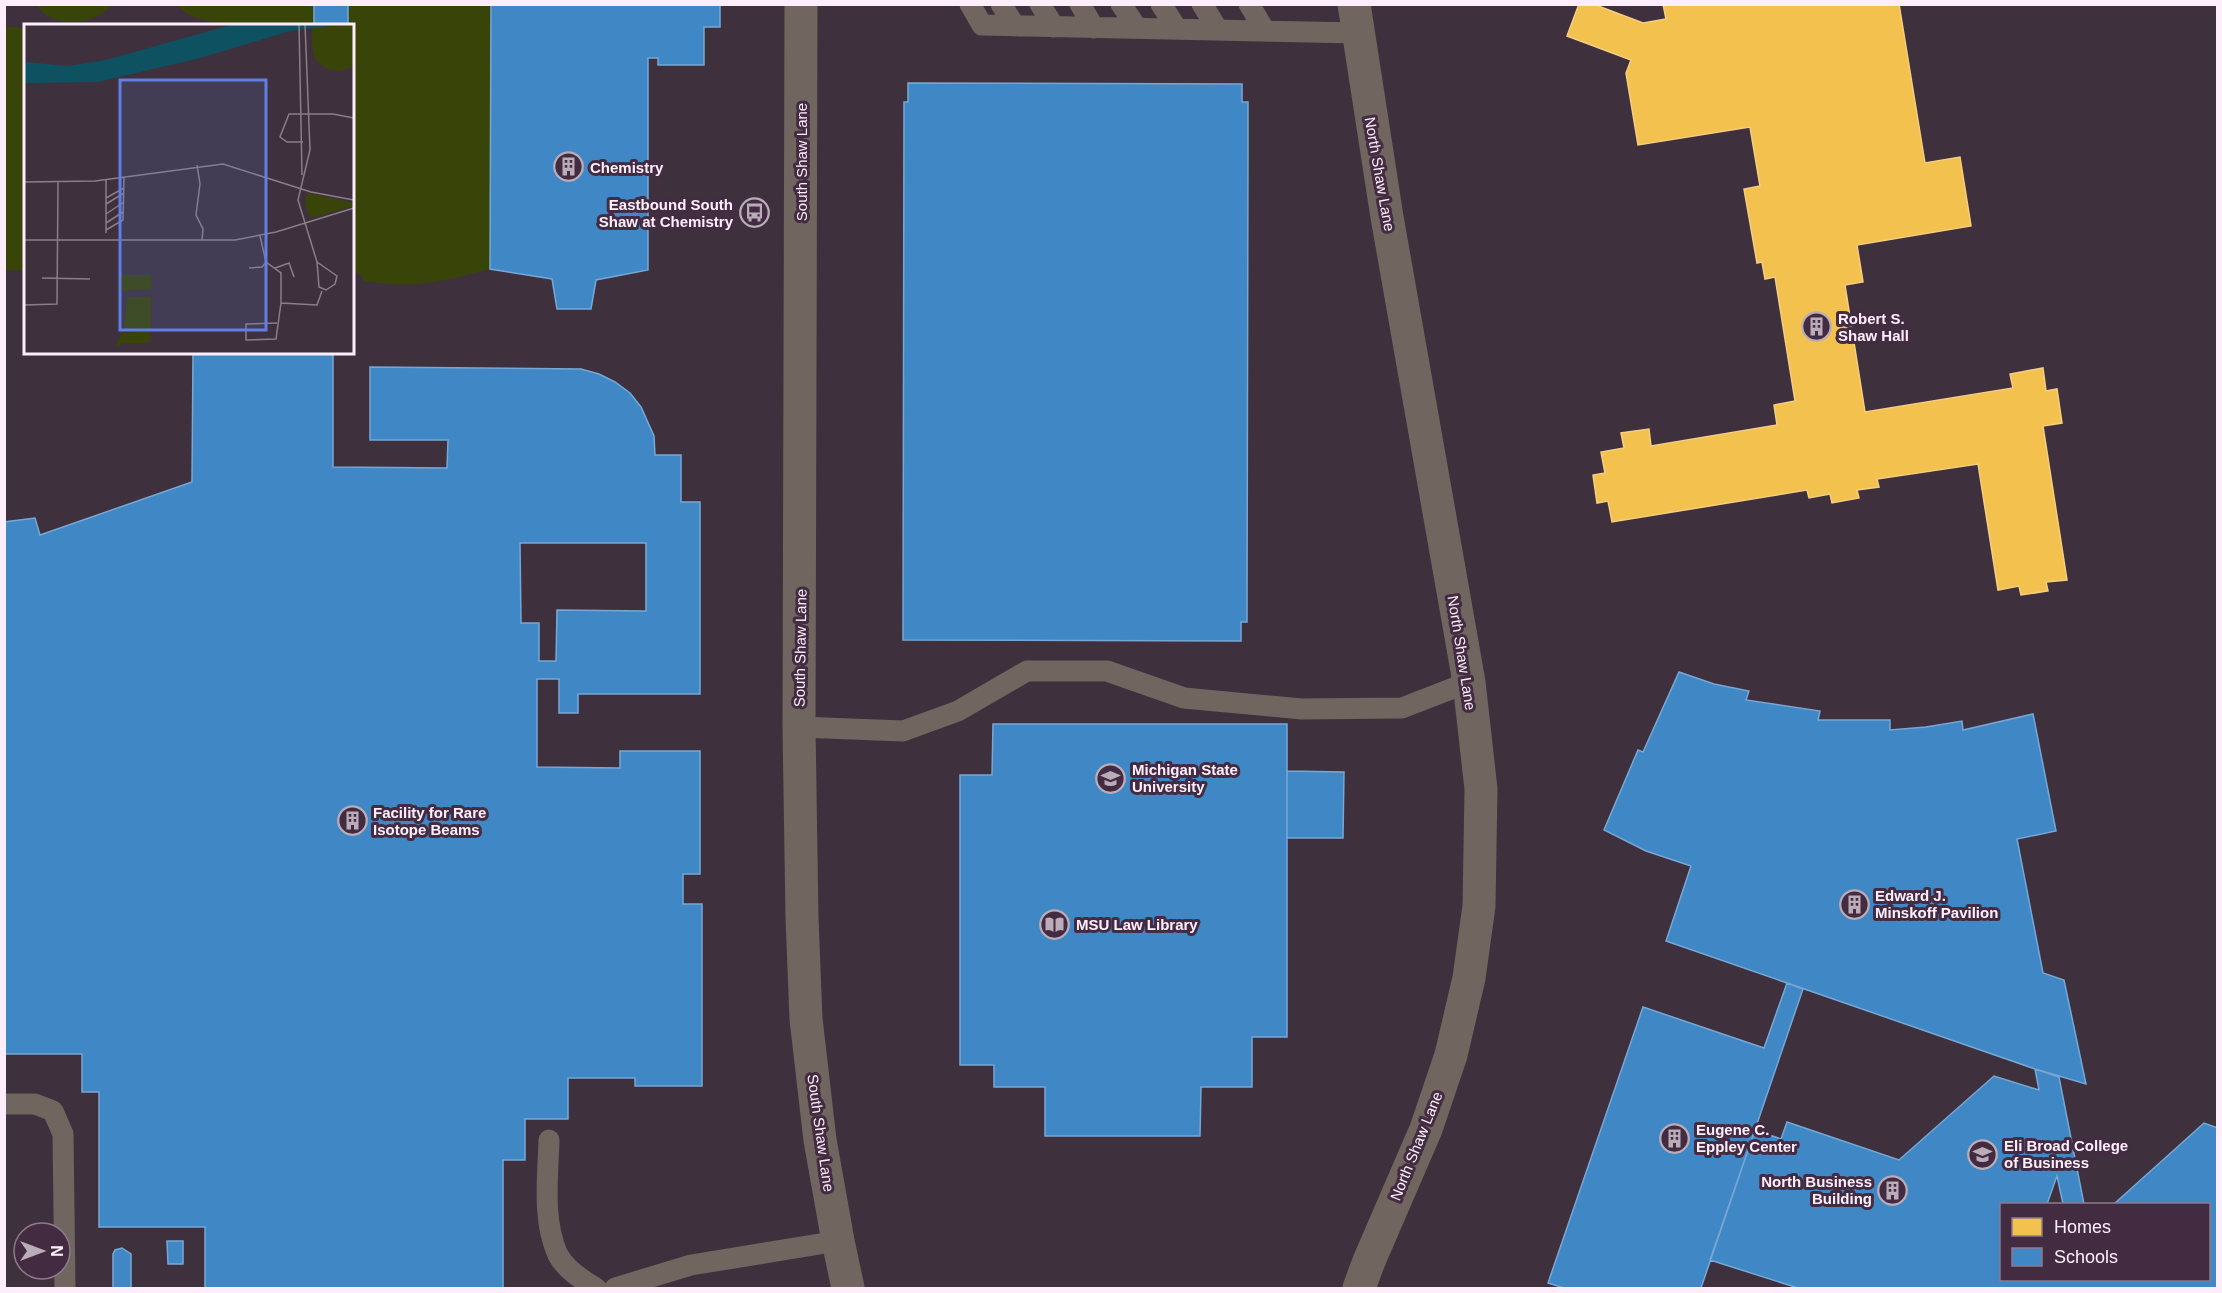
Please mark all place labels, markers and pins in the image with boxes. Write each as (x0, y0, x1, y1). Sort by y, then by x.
building icon: Chemistry (553, 151, 585, 183)
place label: Chemistry (590, 159, 664, 176)
place label: Eastbound South Shaw at Chemistry (599, 196, 734, 230)
bus stop icon: Eastbound South Shaw at Chemistry (738, 197, 770, 229)
place label: Robert S. Shaw Hall (1838, 310, 1909, 344)
building icon: Robert S. Shaw Hall (1801, 311, 1833, 343)
place label: Michigan State University (1132, 761, 1238, 795)
school or university icon: Michigan State University (1095, 762, 1127, 794)
place label: Facility for Rare Isotope Beams (373, 804, 486, 838)
building icon: Facility for Rare Isotope Beams (336, 805, 368, 837)
place label: Edward J. Minskoff Pavilion (1875, 887, 1998, 921)
building icon: Edward J. Minskoff Pavilion (1838, 888, 1870, 920)
library icon: MSU Law Library (1039, 908, 1071, 940)
place label: MSU Law Library (1076, 916, 1198, 933)
place label: Eugene C. Eppley Center (1696, 1121, 1797, 1155)
building icon: Eugene C. Eppley Center (1659, 1122, 1691, 1154)
place label: Eli Broad College of Business (2004, 1137, 2128, 1171)
school or university icon: Eli Broad College of Business (1967, 1138, 1999, 1170)
place label: North Business Building (1761, 1173, 1872, 1207)
building icon: North Business Building (1877, 1174, 1909, 1206)

